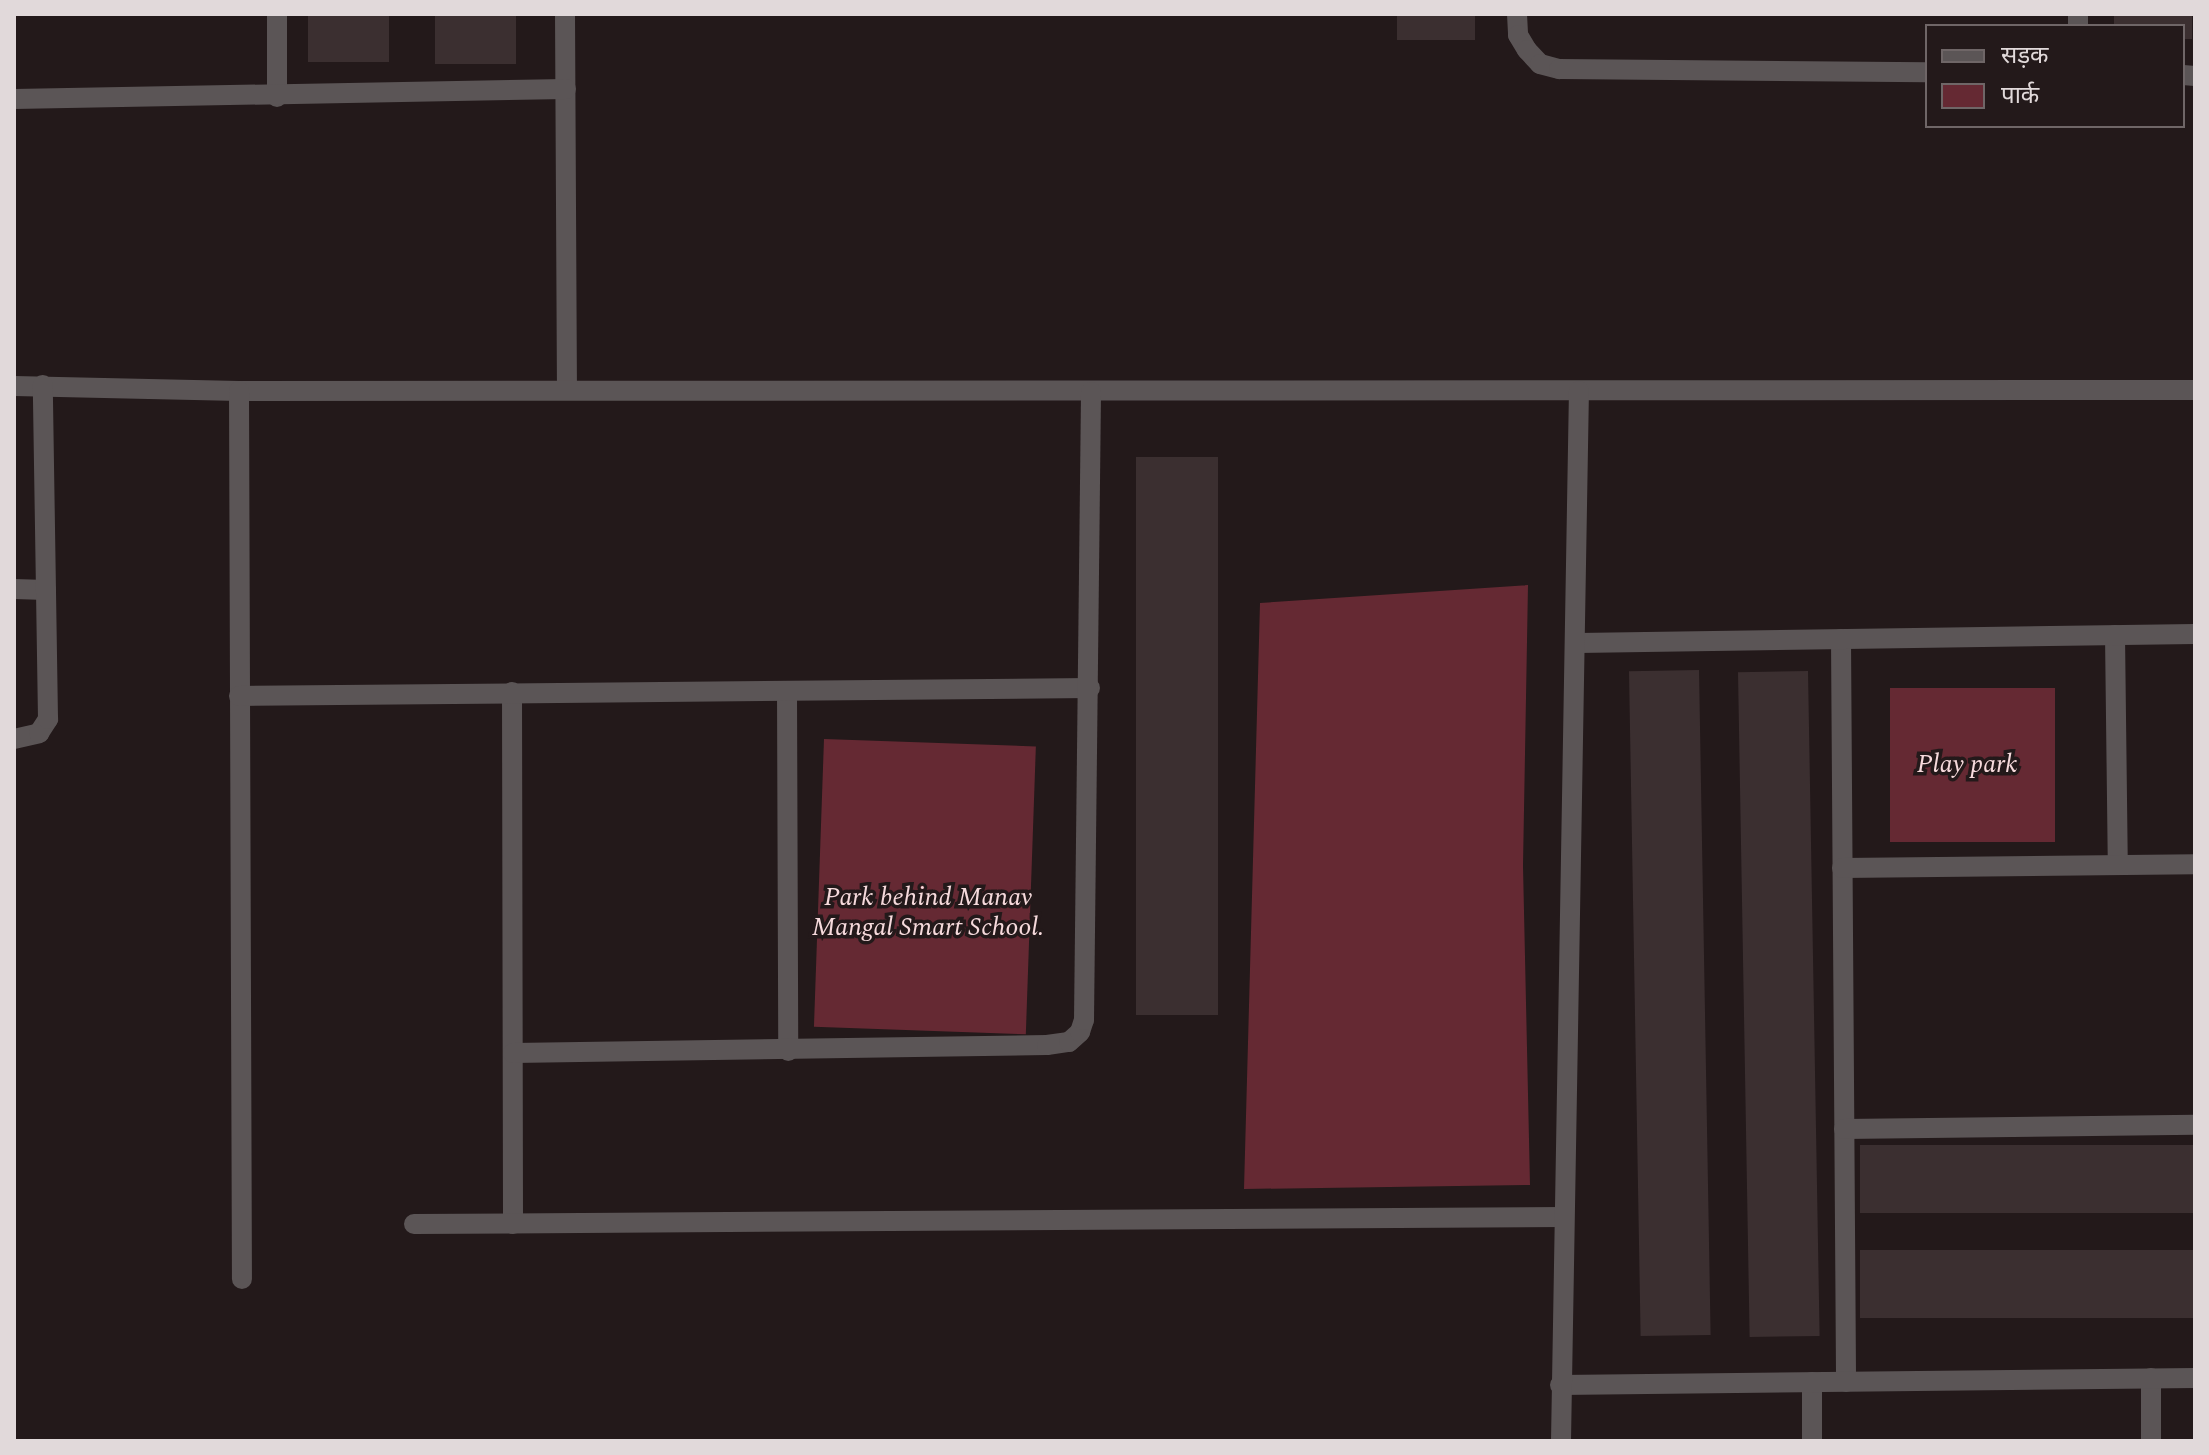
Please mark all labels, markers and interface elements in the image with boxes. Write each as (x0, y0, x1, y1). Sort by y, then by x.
legend (1925, 24, 2185, 128)
text: सड़क (2001, 38, 2049, 74)
text: पार्क (2001, 78, 2039, 114)
park label: Play park (1917, 749, 2017, 781)
park label: Park behind Manav Mangal Smart School. (812, 882, 1044, 944)

